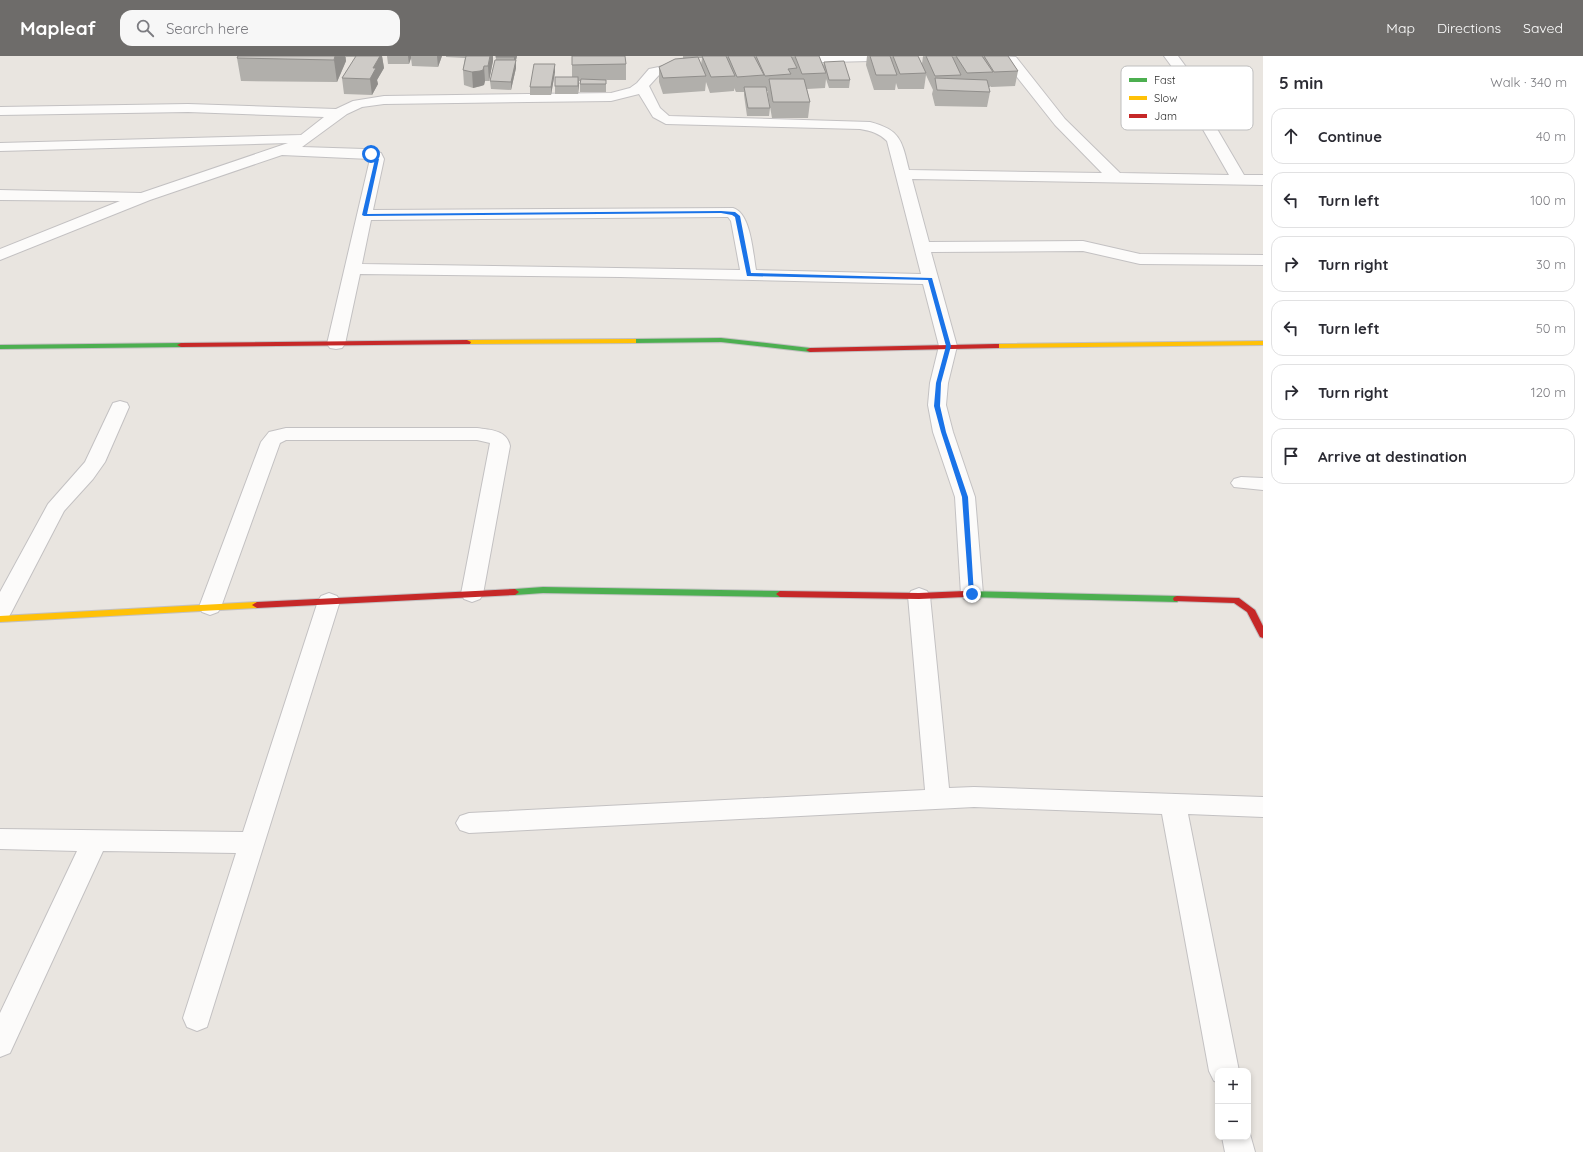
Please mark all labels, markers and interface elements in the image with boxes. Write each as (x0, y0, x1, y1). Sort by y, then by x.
search box (120, 10, 400, 46)
text: Mapleaf (20, 16, 96, 40)
icon: search (134, 17, 156, 39)
text: Search here (166, 19, 249, 38)
text: Map (1386, 19, 1415, 37)
text: Directions (1437, 19, 1501, 37)
text: Saved (1523, 19, 1563, 37)
legend (1121, 66, 1253, 130)
text: 5 min (1279, 72, 1323, 93)
text: Fast (1154, 73, 1176, 87)
text: Walk · 340 m (1490, 74, 1567, 90)
text: Slow (1154, 91, 1178, 105)
text: Jam (1154, 109, 1177, 123)
icon: ahead (1280, 125, 1302, 147)
text: Continue (1318, 127, 1382, 146)
text: 40 m (1536, 128, 1566, 144)
route start (362, 145, 380, 163)
icon: left (1280, 189, 1302, 211)
text: Turn left (1318, 191, 1380, 210)
text: 100 m (1530, 192, 1566, 208)
icon: right (1280, 253, 1302, 275)
text: Turn right (1318, 255, 1389, 274)
text: 30 m (1536, 256, 1566, 272)
icon: left (1280, 317, 1302, 339)
text: Turn left (1318, 319, 1380, 338)
text: 50 m (1536, 320, 1566, 336)
icon: right (1280, 381, 1302, 403)
text: Turn right (1318, 383, 1389, 402)
text: 120 m (1531, 384, 1566, 400)
icon: arrive (1280, 445, 1302, 467)
text: Arrive at destination (1318, 447, 1467, 466)
route end (963, 585, 981, 603)
map controls (1215, 1068, 1251, 1140)
button: + (1215, 1068, 1251, 1104)
button: − (1215, 1104, 1251, 1140)

